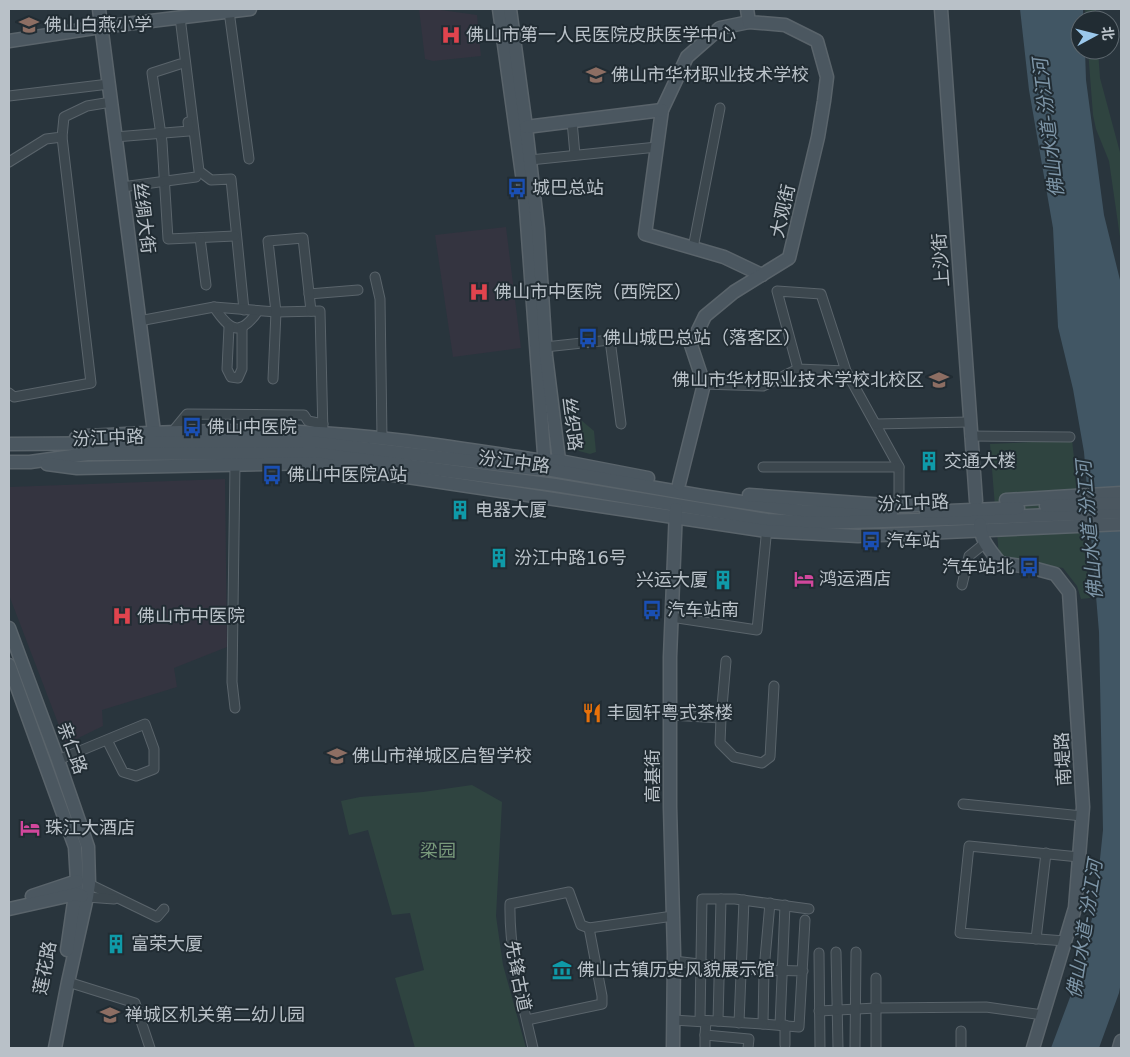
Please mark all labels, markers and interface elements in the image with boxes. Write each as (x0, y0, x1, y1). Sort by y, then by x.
north arrow (1070, 10, 1120, 60)
school or university icon: 佛山白燕小学 (18, 14, 40, 36)
place label: 佛山白燕小学 (44, 14, 152, 35)
hospital icon: 佛山市第一人民医院皮肤医学中心 (440, 24, 462, 46)
place label: 佛山市第一人民医院皮肤医学中心 (466, 24, 736, 45)
text: 北 (1099, 25, 1117, 41)
water label: 佛山水道-汾江河 (1028, 53, 1067, 199)
school or university icon: 佛山市华材职业技术学校 (585, 64, 607, 86)
place label: 佛山市华材职业技术学校 (611, 64, 809, 85)
bus stop icon: 城巴总站 (506, 177, 528, 199)
place label: 城巴总站 (532, 177, 604, 198)
street label: 丝绸大街 (130, 181, 159, 255)
street label: 大观街 (766, 182, 799, 240)
street label: 上沙街 (928, 232, 953, 288)
hospital icon: 佛山市中医院（西院区） (468, 281, 490, 303)
place label: 佛山市中医院（西院区） (494, 281, 692, 302)
bus stop icon: 佛山城巴总站（落客区） (577, 327, 599, 349)
place label: 佛山城巴总站（落客区） (603, 327, 801, 348)
place label: 佛山市华材职业技术学校北校区 (672, 369, 924, 390)
school or university icon: 佛山市华材职业技术学校北校区 (928, 369, 950, 391)
street label: 丝织路 (559, 396, 586, 452)
bus stop icon: 佛山中医院 (181, 416, 203, 438)
place label: 佛山中医院 (207, 416, 297, 437)
street label: 汾江中路 (72, 426, 144, 449)
street label: 汾江中路 (477, 447, 551, 476)
building icon: 交通大楼 (918, 450, 940, 472)
place label: 交通大楼 (944, 450, 1016, 471)
water label: 佛山水道-汾江河 (1072, 455, 1106, 601)
bus stop icon: 佛山中医院A站 (261, 464, 283, 486)
place label: 佛山中医院A站 (287, 464, 407, 485)
street label: 汾江中路 (877, 491, 949, 514)
building icon: 电器大厦 (449, 499, 471, 521)
place label: 电器大厦 (475, 499, 547, 520)
bus stop icon: 汽车站 (860, 530, 882, 552)
place label: 汽车站 (886, 530, 940, 551)
building icon: 汾江中路16号 (488, 547, 510, 569)
place label: 汾江中路16号 (514, 547, 627, 568)
place label: 汽车站北 (942, 556, 1014, 577)
bus stop icon: 汽车站北 (1018, 556, 1040, 578)
hotel icon: 鸿运酒店 (793, 568, 815, 590)
place label: 鸿运酒店 (819, 568, 891, 589)
place label: 兴运大厦 (636, 569, 708, 590)
building icon: 兴运大厦 (712, 569, 734, 591)
bus stop icon: 汽车站南 (641, 599, 663, 621)
place label: 汽车站南 (667, 599, 739, 620)
hospital icon: 佛山市中医院 (111, 605, 133, 627)
place label: 佛山市中医院 (137, 605, 245, 626)
restaurant icon: 丰圆轩粤式茶楼 (581, 702, 603, 724)
place label: 丰圆轩粤式茶楼 (607, 702, 733, 723)
street label: 亲仁路 (53, 719, 92, 777)
street label: 南堤路 (1051, 732, 1074, 787)
school or university icon: 佛山市禅城区启智学校 (326, 745, 348, 767)
place label: 佛山市禅城区启智学校 (352, 745, 532, 766)
street label: 高基街 (642, 749, 663, 803)
hotel icon: 珠江大酒店 (19, 817, 41, 839)
place label: 珠江大酒店 (45, 817, 135, 838)
park label: 梁园 (420, 840, 456, 861)
water label: 佛山水道-汾江河 (1062, 854, 1106, 1000)
building icon: 富荣大厦 (105, 933, 127, 955)
place label: 富荣大厦 (131, 933, 203, 954)
street label: 莲花路 (29, 939, 60, 996)
street label: 先锋古道 (501, 939, 536, 1013)
museum icon: 佛山古镇历史风貌展示馆 (551, 959, 573, 981)
place label: 佛山古镇历史风貌展示馆 (577, 959, 775, 980)
school or university icon: 禅城区机关第二幼儿园 (99, 1004, 121, 1026)
place label: 禅城区机关第二幼儿园 (125, 1004, 305, 1025)

